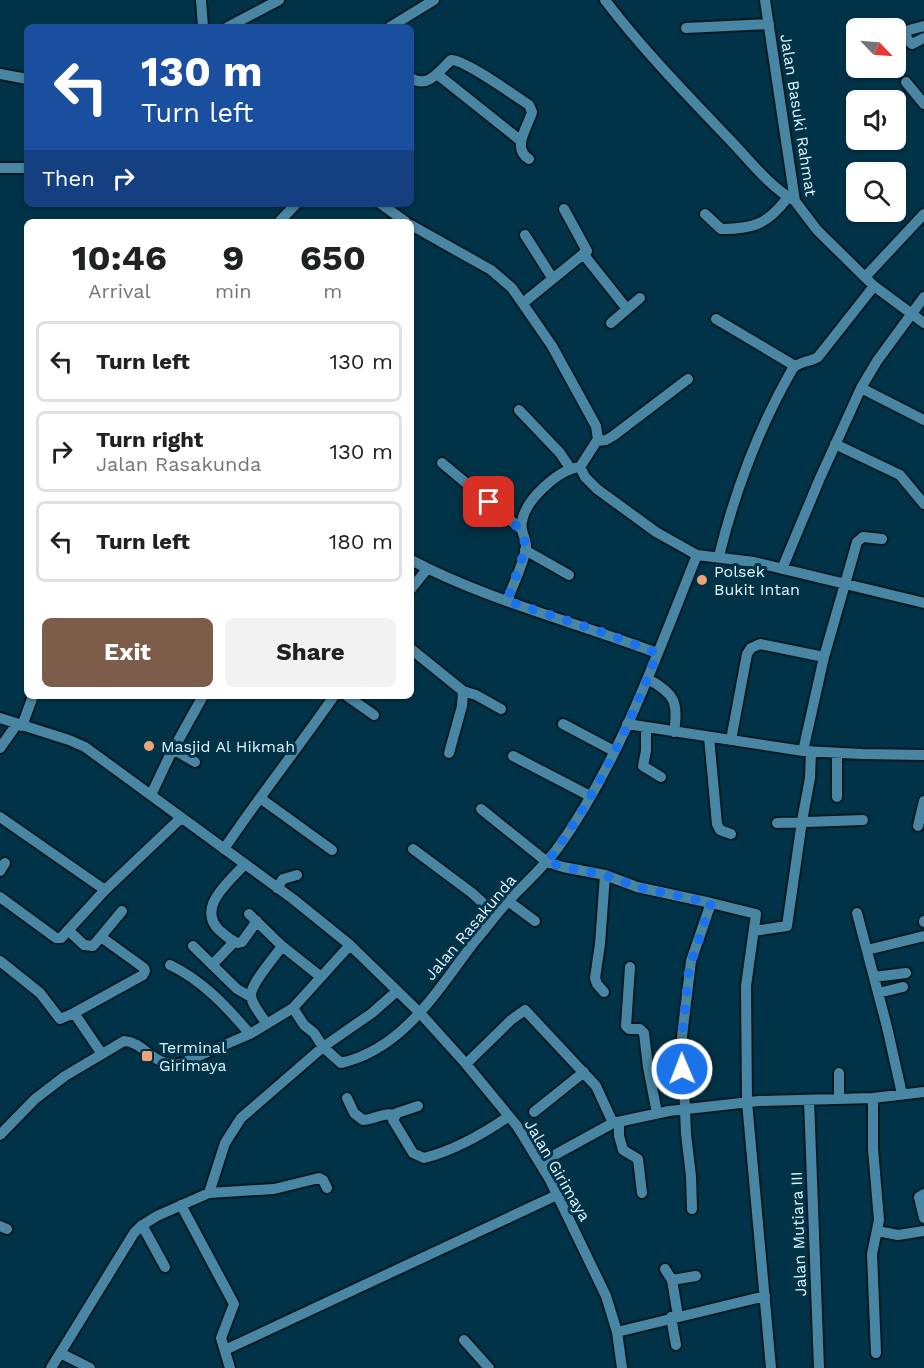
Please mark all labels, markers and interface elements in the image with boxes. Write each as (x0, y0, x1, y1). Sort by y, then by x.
north arrow (846, 18, 906, 78)
map controls (846, 18, 906, 222)
street label: Jalan Basuki Rahmat (776, 33, 821, 198)
text: 130 m (141, 47, 263, 96)
icon: left (42, 48, 120, 126)
button: sound (846, 90, 906, 150)
text: Turn left (141, 97, 253, 129)
icon: right (107, 162, 140, 195)
button: search (846, 162, 906, 222)
text: Then (42, 166, 95, 191)
text: 10:46 (72, 237, 167, 279)
text: 9 (222, 237, 244, 279)
text: 650 (300, 237, 366, 279)
text: Arrival (88, 279, 151, 303)
text: min (215, 279, 252, 303)
text: m (323, 279, 342, 303)
icon: left (45, 345, 78, 378)
text: Turn left (96, 349, 190, 374)
text: 130 m (329, 349, 393, 374)
text: Turn right (96, 427, 203, 452)
icon: right (45, 435, 78, 468)
text: 130 m (329, 439, 393, 464)
text: Jalan Rasakunda (96, 452, 261, 476)
pin (463, 476, 514, 527)
icon: arrive (472, 485, 505, 518)
icon: left (45, 525, 78, 558)
text: Turn left (96, 529, 190, 554)
text: 180 m (329, 529, 393, 554)
place label: Polsek Bukit Intan (714, 562, 800, 599)
marker: Polsek Bukit Intan (695, 573, 709, 587)
button: Exit (42, 618, 213, 687)
button: Share (225, 618, 396, 687)
place label: Masjid Al Hikmah (161, 737, 295, 756)
marker: Masjid Al Hikmah (142, 739, 156, 753)
street label: Jalan Rasakunda (421, 871, 520, 984)
position arrow (650, 1037, 714, 1101)
place label: Terminal Girimaya (159, 1038, 227, 1075)
marker: Terminal Girimaya (140, 1049, 154, 1063)
street label: Jalan Girimaya (521, 1116, 594, 1225)
street label: Jalan Mutiara III (787, 1171, 810, 1297)

